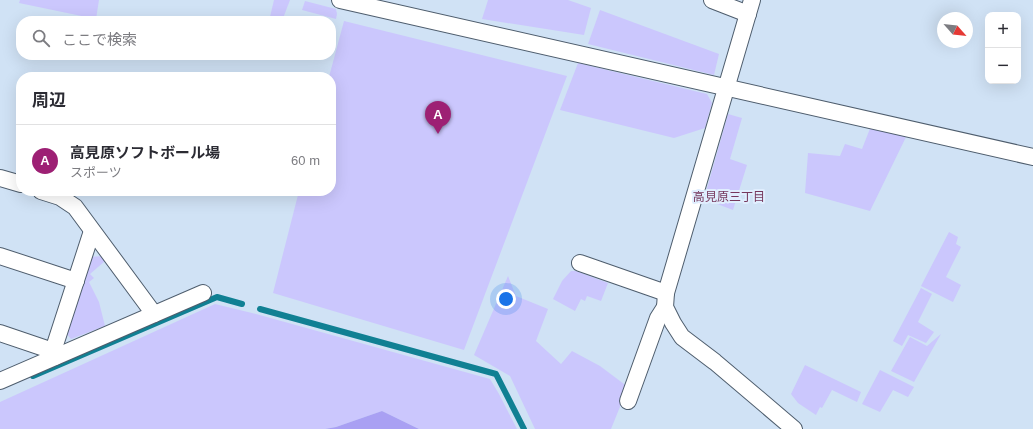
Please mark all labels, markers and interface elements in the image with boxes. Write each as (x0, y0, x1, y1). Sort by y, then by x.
north arrow (937, 12, 973, 48)
map controls (985, 12, 1021, 84)
button: + (985, 12, 1021, 48)
search box (16, 16, 336, 60)
icon: search (30, 27, 52, 49)
text: ここで検索 (62, 31, 137, 48)
button: − (985, 48, 1021, 84)
text: 周辺 (32, 91, 66, 110)
pin: A (425, 101, 451, 134)
text: 高見原ソフトボール場 (70, 144, 220, 161)
text: A (40, 153, 50, 168)
text: 60 m (291, 153, 320, 168)
text: スポーツ (70, 165, 122, 180)
district label: 高見原三丁目 (693, 190, 765, 204)
your location (496, 289, 516, 309)

